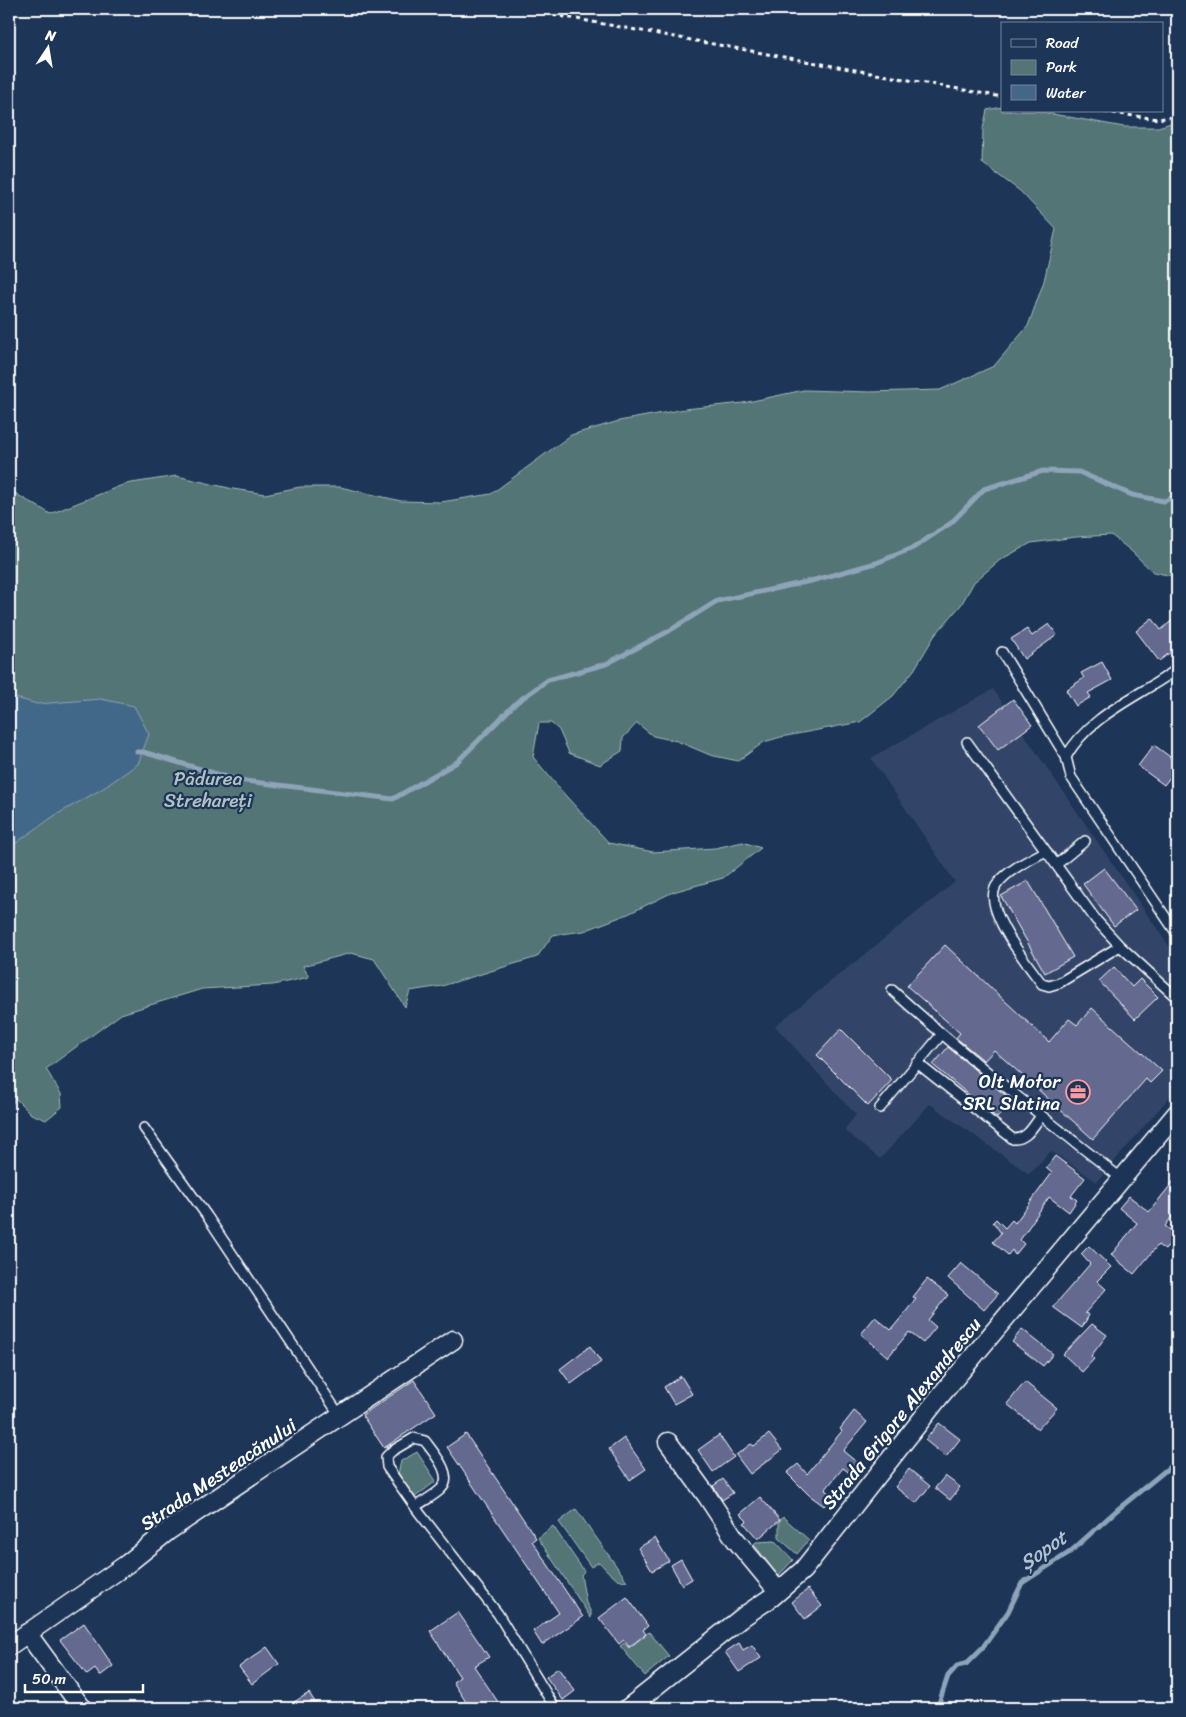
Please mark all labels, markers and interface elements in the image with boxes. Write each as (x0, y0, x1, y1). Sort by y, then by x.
north arrow (22, 22, 72, 72)
text: N (42, 22, 58, 49)
legend (1001, 22, 1164, 112)
text: Road (1046, 30, 1079, 56)
text: Park (1046, 54, 1077, 80)
text: Water (1046, 80, 1086, 106)
park label: Pădurea Strehareți (164, 762, 253, 817)
place label: Olt Motor SRL Slatina (963, 1065, 1061, 1120)
office icon: Olt Motor SRL Slatina (1065, 1079, 1091, 1105)
street label: Strada Grigore Alexandrescu (813, 1310, 990, 1517)
street label: Strada Mesteacănului (133, 1409, 304, 1539)
water label: Șopot (1012, 1520, 1077, 1580)
scale bar (25, 1662, 142, 1694)
text: 50 m (32, 1666, 67, 1692)

